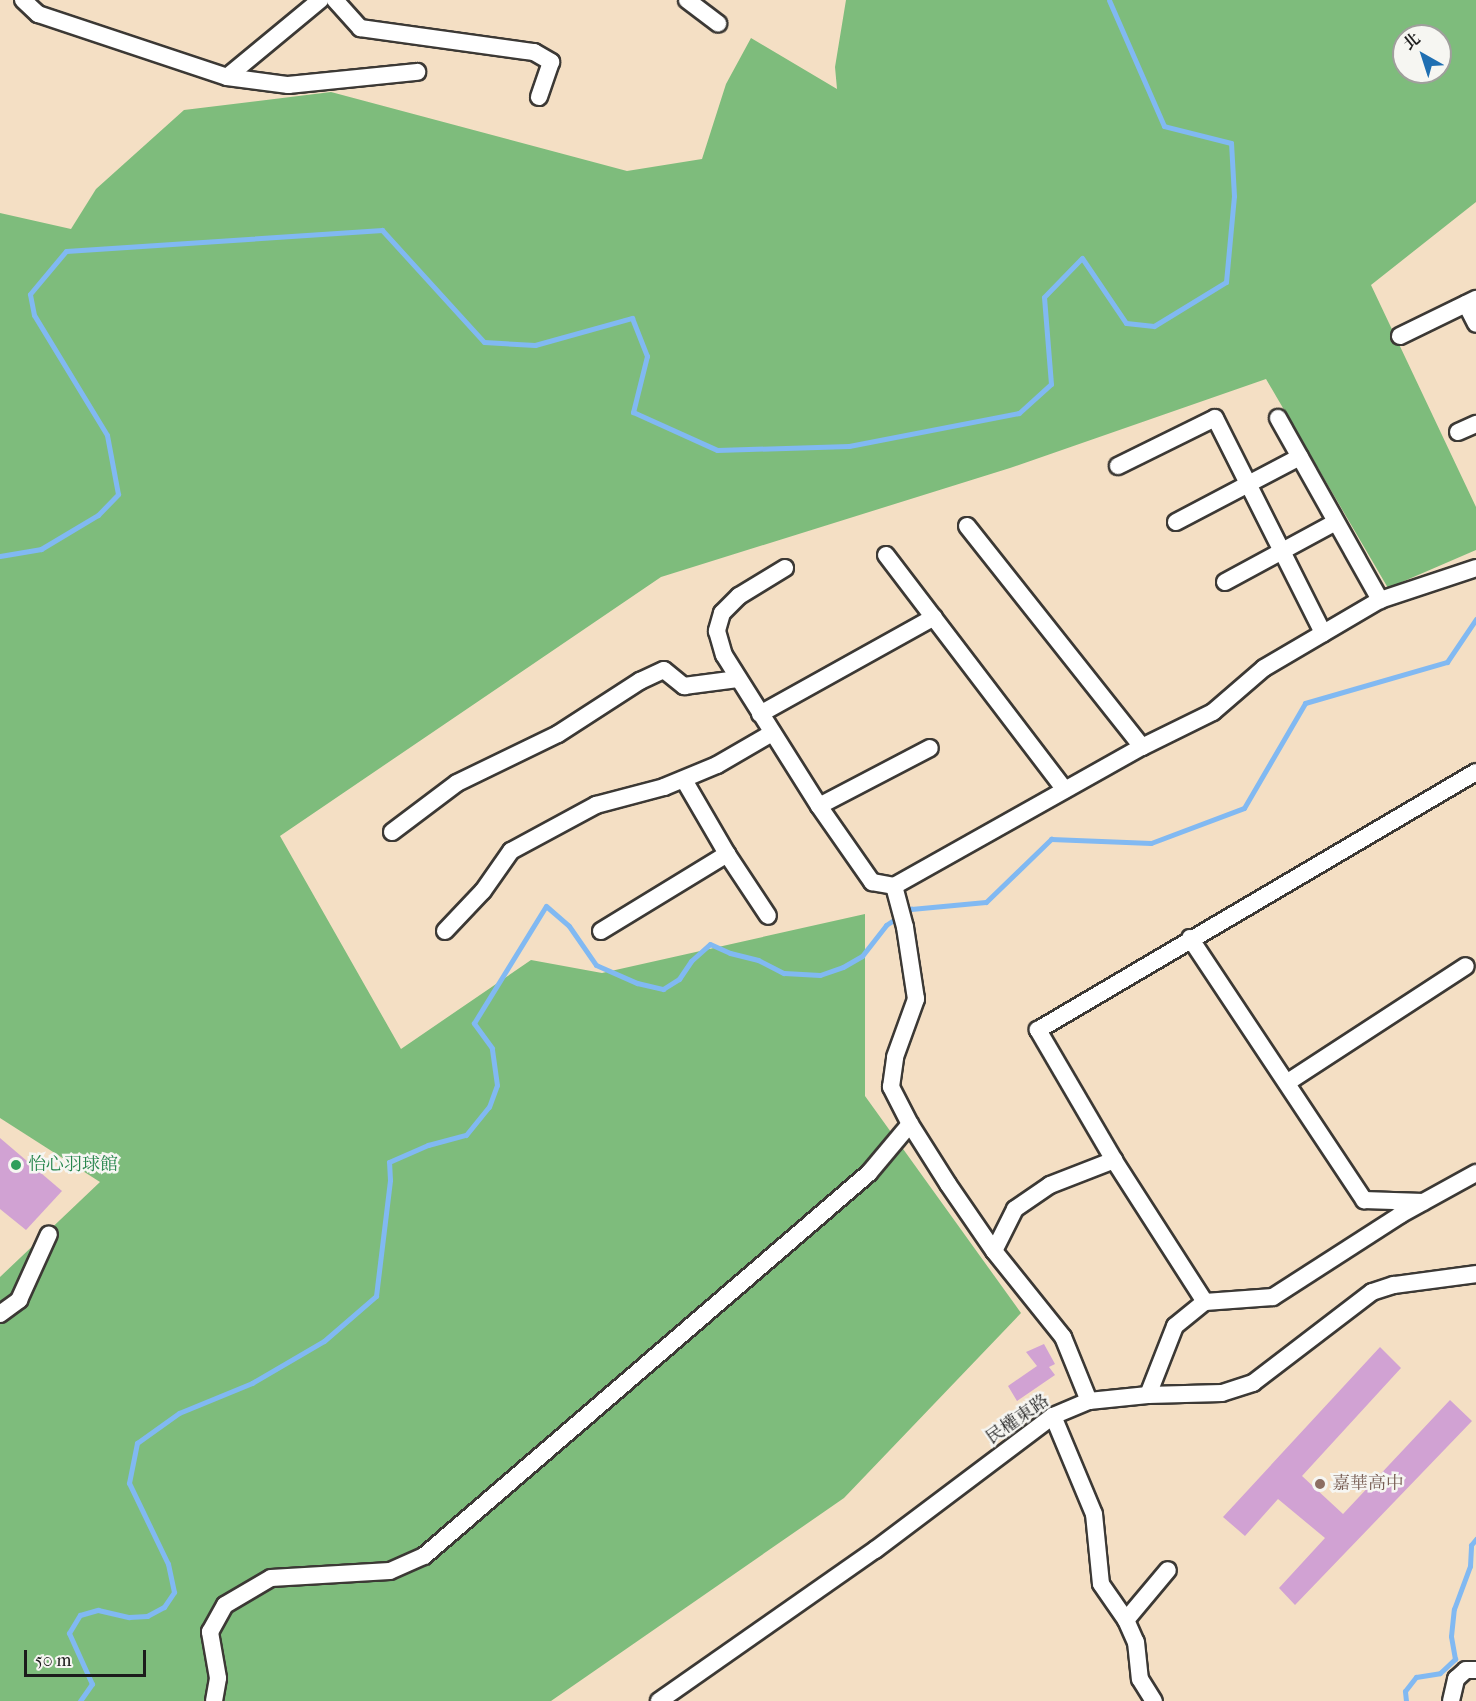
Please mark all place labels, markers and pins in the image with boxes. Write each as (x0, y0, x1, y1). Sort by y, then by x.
place label: 怡心羽球館 (28, 1154, 118, 1176)
marker: 怡心羽球館 (9, 1158, 23, 1172)
place label: 嘉華高中 (1332, 1473, 1404, 1495)
marker: 嘉華高中 (1313, 1477, 1327, 1491)

